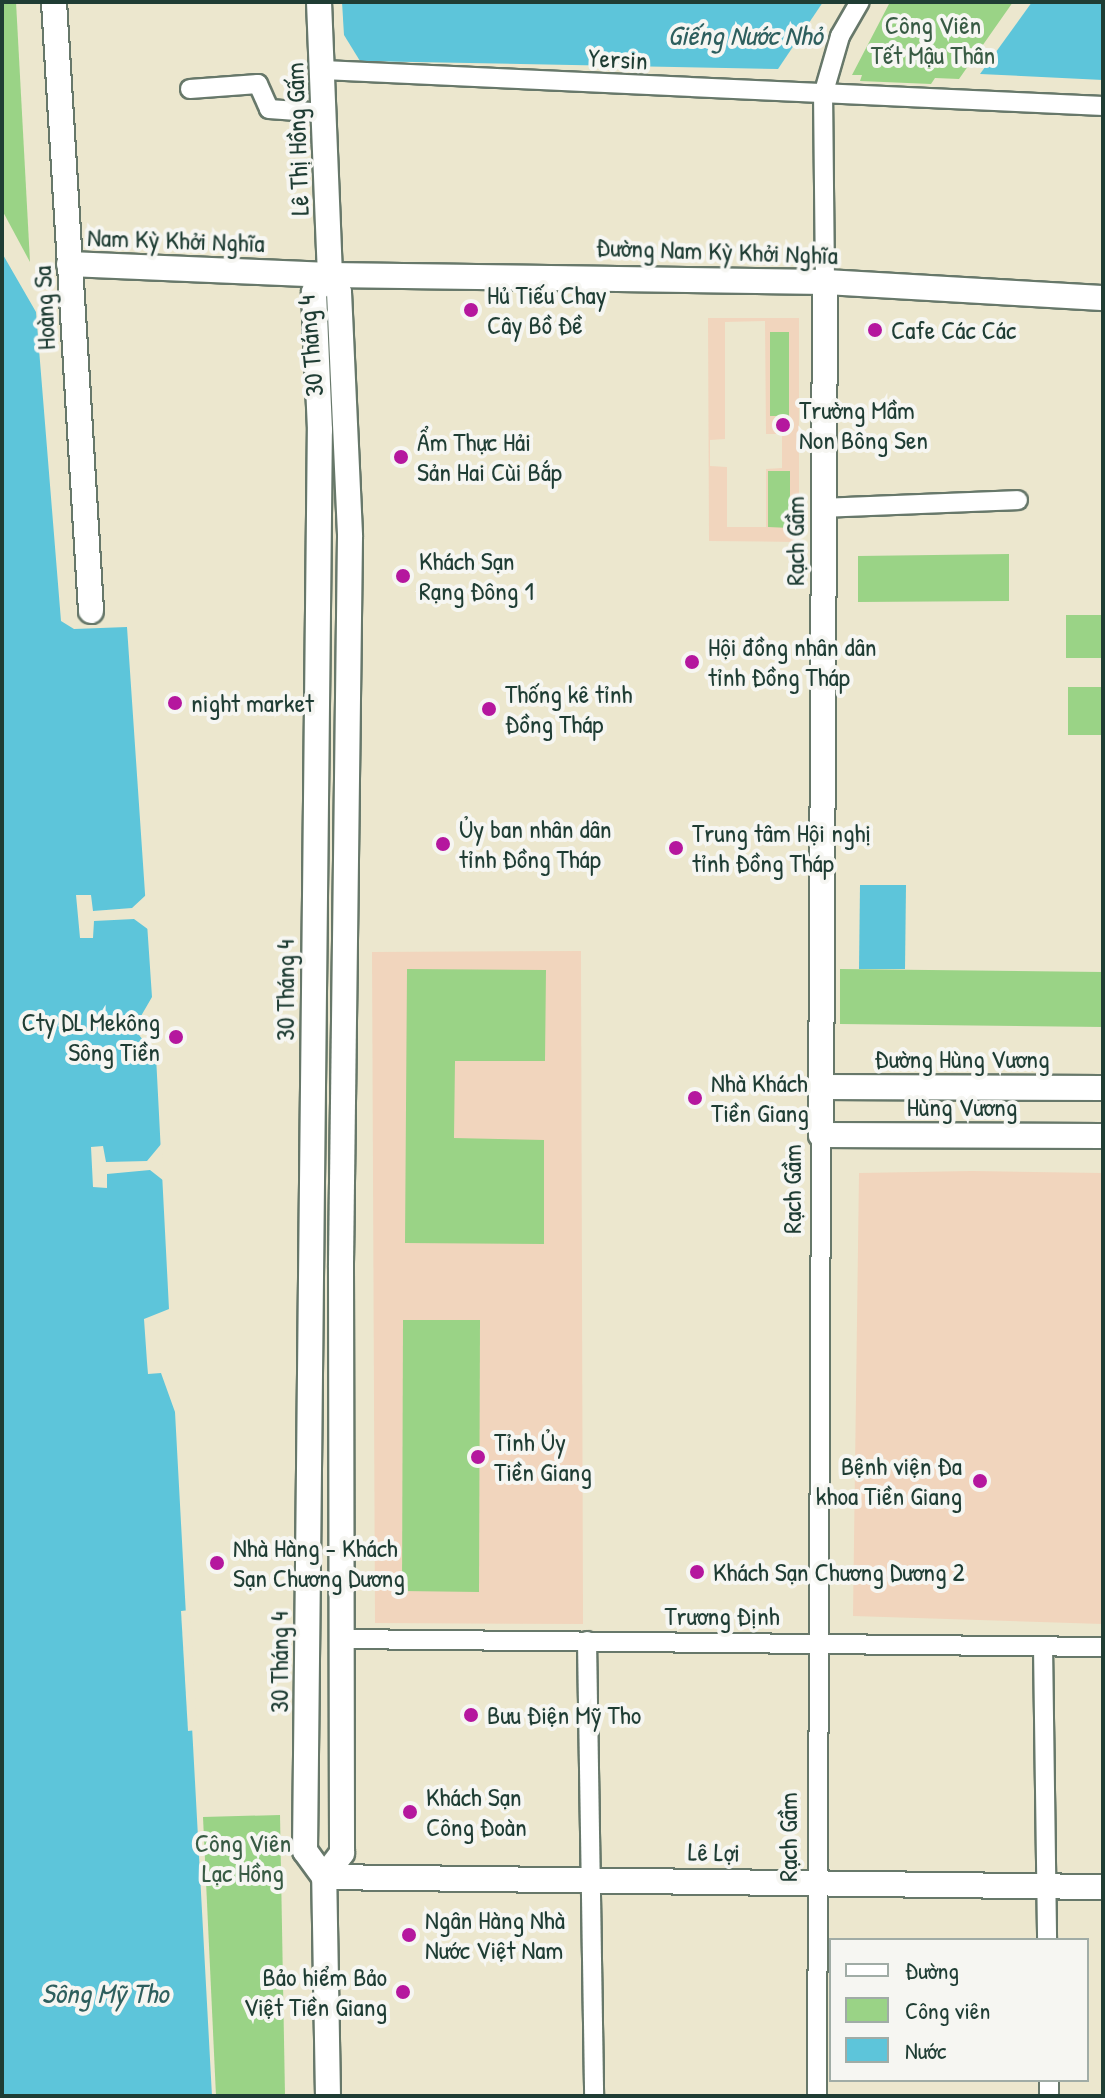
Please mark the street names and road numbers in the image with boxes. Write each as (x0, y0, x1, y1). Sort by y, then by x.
street label: Yersin (588, 42, 648, 76)
street label: Lê Thị Hồng Gấm (279, 62, 315, 216)
street label: Nam Kỳ Khởi Nghĩa (87, 221, 265, 259)
street label: Đường Nam Kỳ Khởi Nghĩa (596, 231, 838, 271)
street label: Hoàng Sa (26, 265, 62, 351)
street label: 30 Tháng 4 (290, 294, 330, 398)
street label: Rạch Gầm (779, 496, 811, 586)
street label: 30 Tháng 4 (269, 939, 301, 1041)
street label: Đường Hùng Vương (874, 1043, 1050, 1075)
street label: Hùng Vương (907, 1091, 1017, 1123)
street label: Rạch Gầm (776, 1144, 808, 1234)
street label: Trương Định (664, 1600, 780, 1632)
street label: 30 Tháng 4 (263, 1611, 295, 1713)
street label: Rạch Gầm (772, 1792, 804, 1882)
street label: Lê Lợi (688, 1836, 740, 1868)

